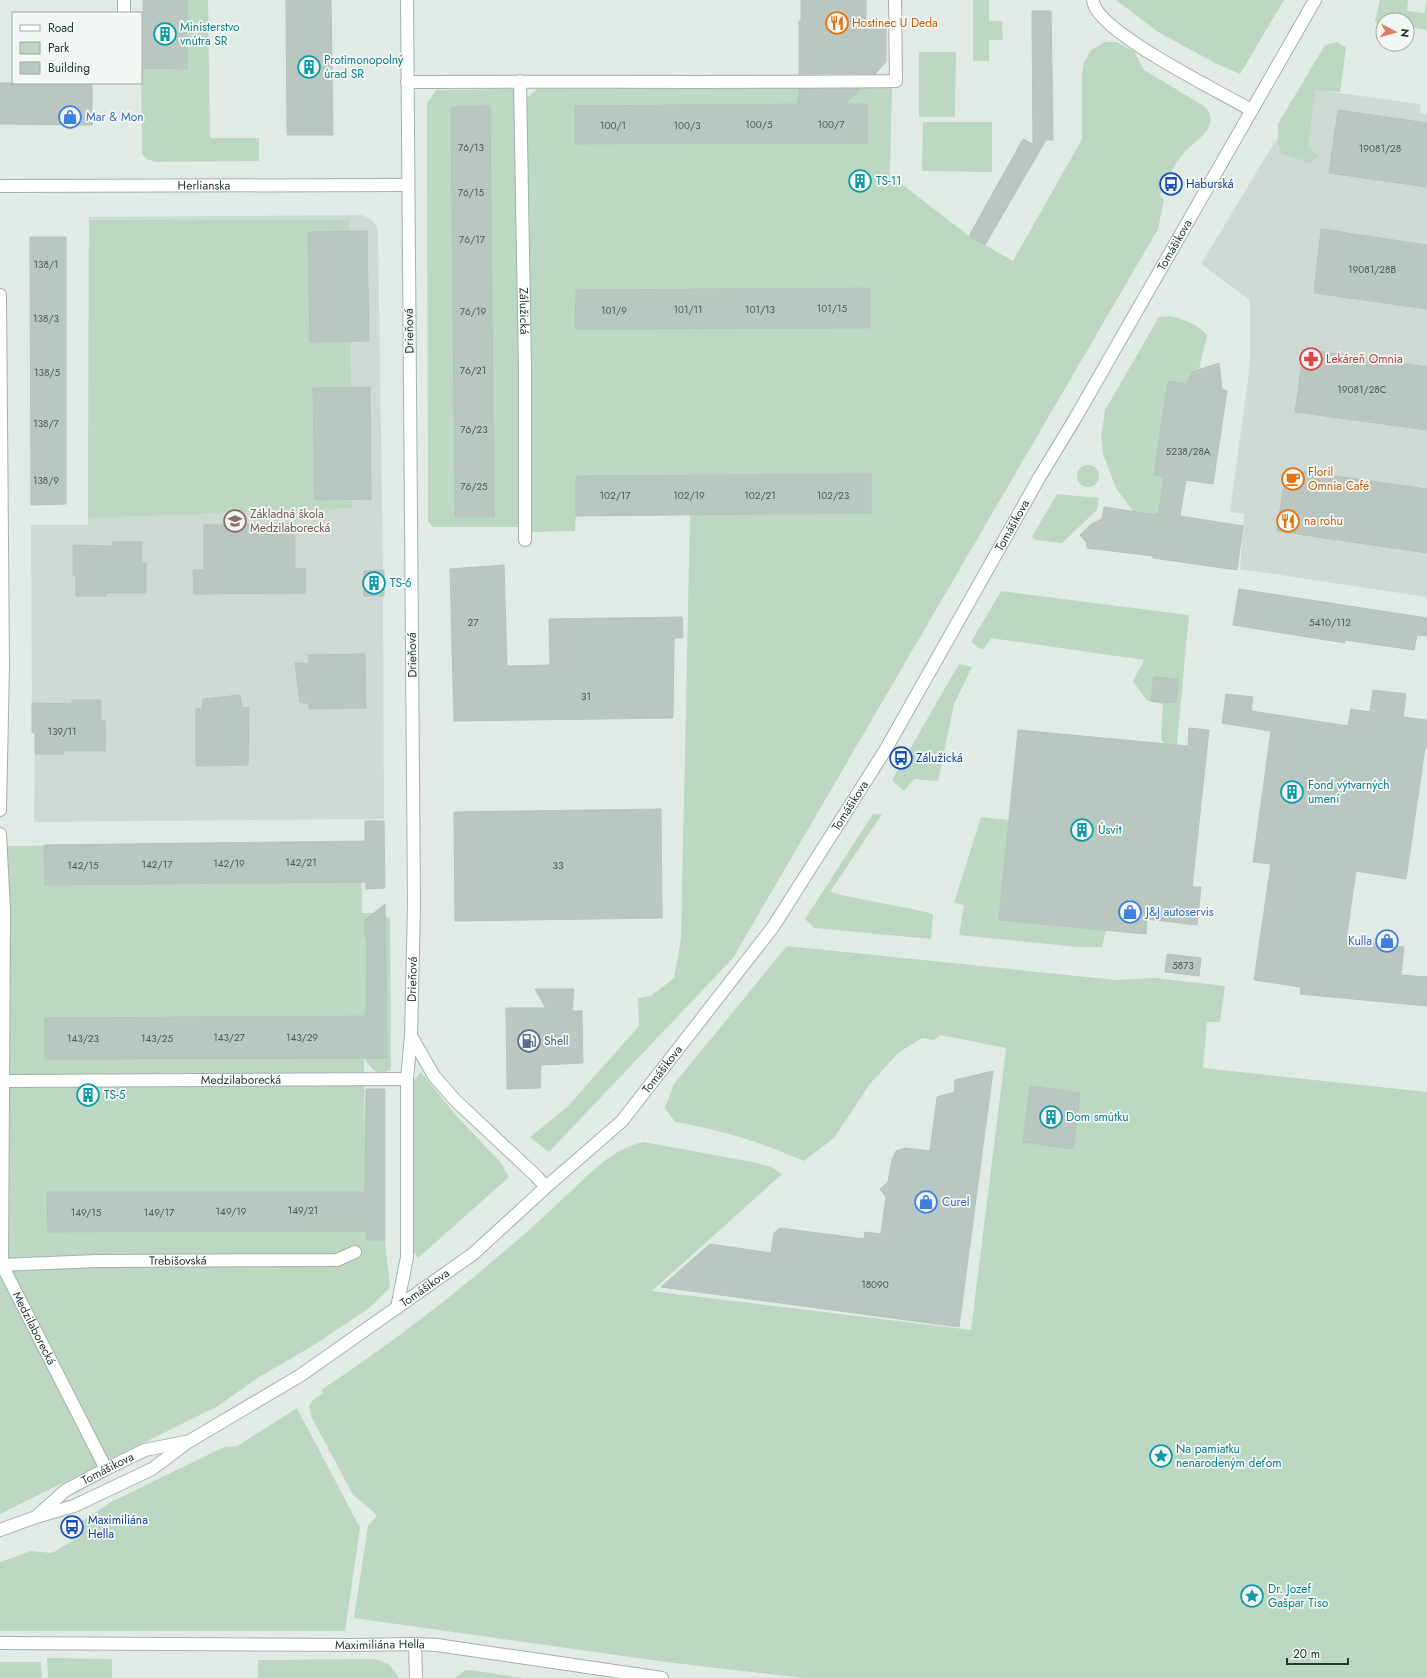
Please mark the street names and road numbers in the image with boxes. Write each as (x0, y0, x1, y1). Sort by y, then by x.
street label: Herlianska (178, 176, 231, 195)
street label: Tomášikova (1153, 216, 1197, 274)
street label: Zálužická (515, 287, 533, 335)
street label: Drieňová (400, 308, 418, 354)
street label: Tomášikova (990, 496, 1034, 555)
street label: Drieňová (403, 632, 421, 678)
street label: Tomášikova (827, 777, 873, 835)
street label: Drieňová (403, 956, 422, 1002)
street label: Tomášikova (638, 1041, 687, 1097)
street label: Medzilaborecká (201, 1071, 281, 1089)
street label: Trebišovská (149, 1252, 207, 1270)
street label: Tomášikova (397, 1264, 453, 1312)
street label: Medzilaborecká (8, 1288, 61, 1368)
street label: Tomášikova (78, 1448, 137, 1489)
street label: Maximiliána Hella (335, 1635, 425, 1654)

